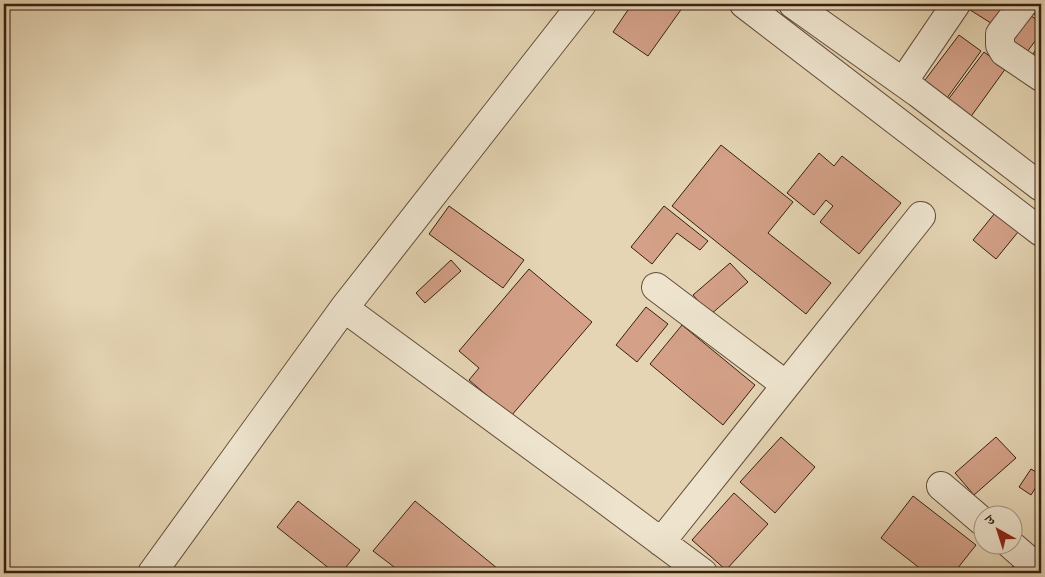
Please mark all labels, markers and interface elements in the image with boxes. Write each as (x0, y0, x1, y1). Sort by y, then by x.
north arrow (972, 504, 1022, 554)
text: उ (981, 510, 1000, 531)

